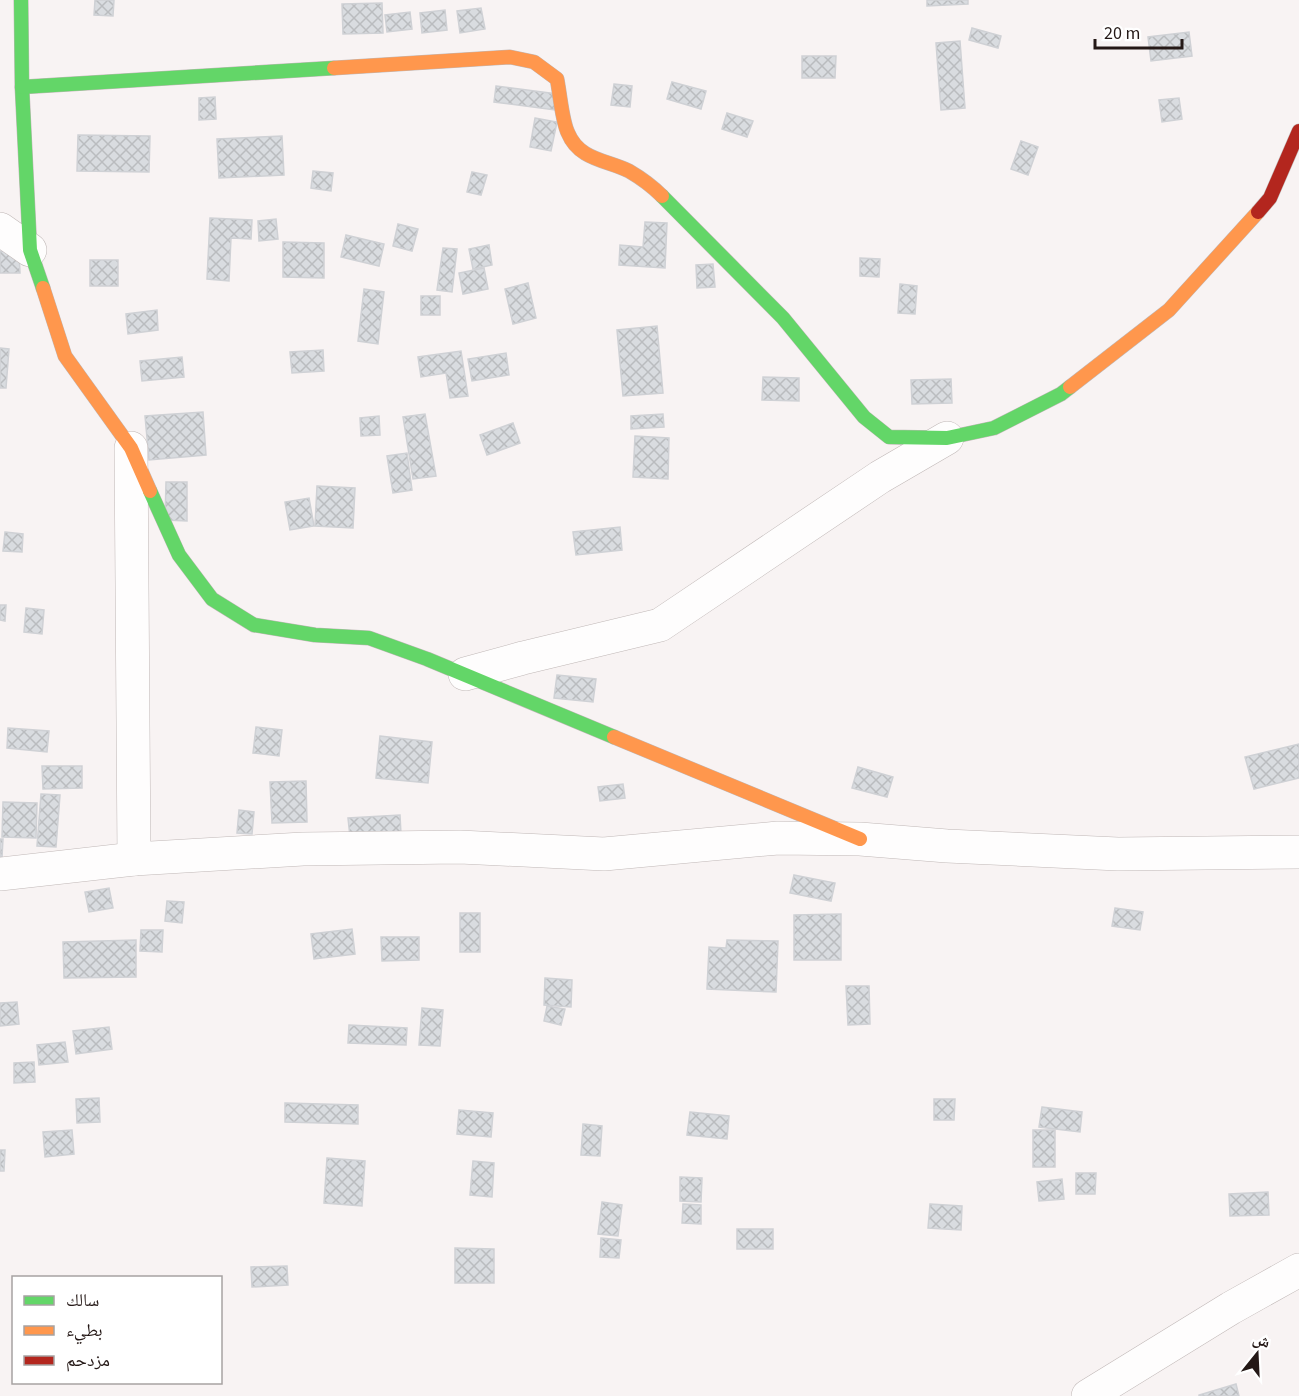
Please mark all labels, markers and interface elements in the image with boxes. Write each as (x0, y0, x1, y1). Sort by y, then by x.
scale bar (1095, 12, 1182, 50)
text: 20 m (1104, 21, 1140, 46)
legend (12, 1276, 222, 1384)
text: سالك (66, 1288, 99, 1313)
text: بطيء (66, 1318, 103, 1345)
north arrow (1227, 1324, 1287, 1384)
text: ش (1250, 1328, 1273, 1354)
text: مزدحم (66, 1348, 110, 1373)

